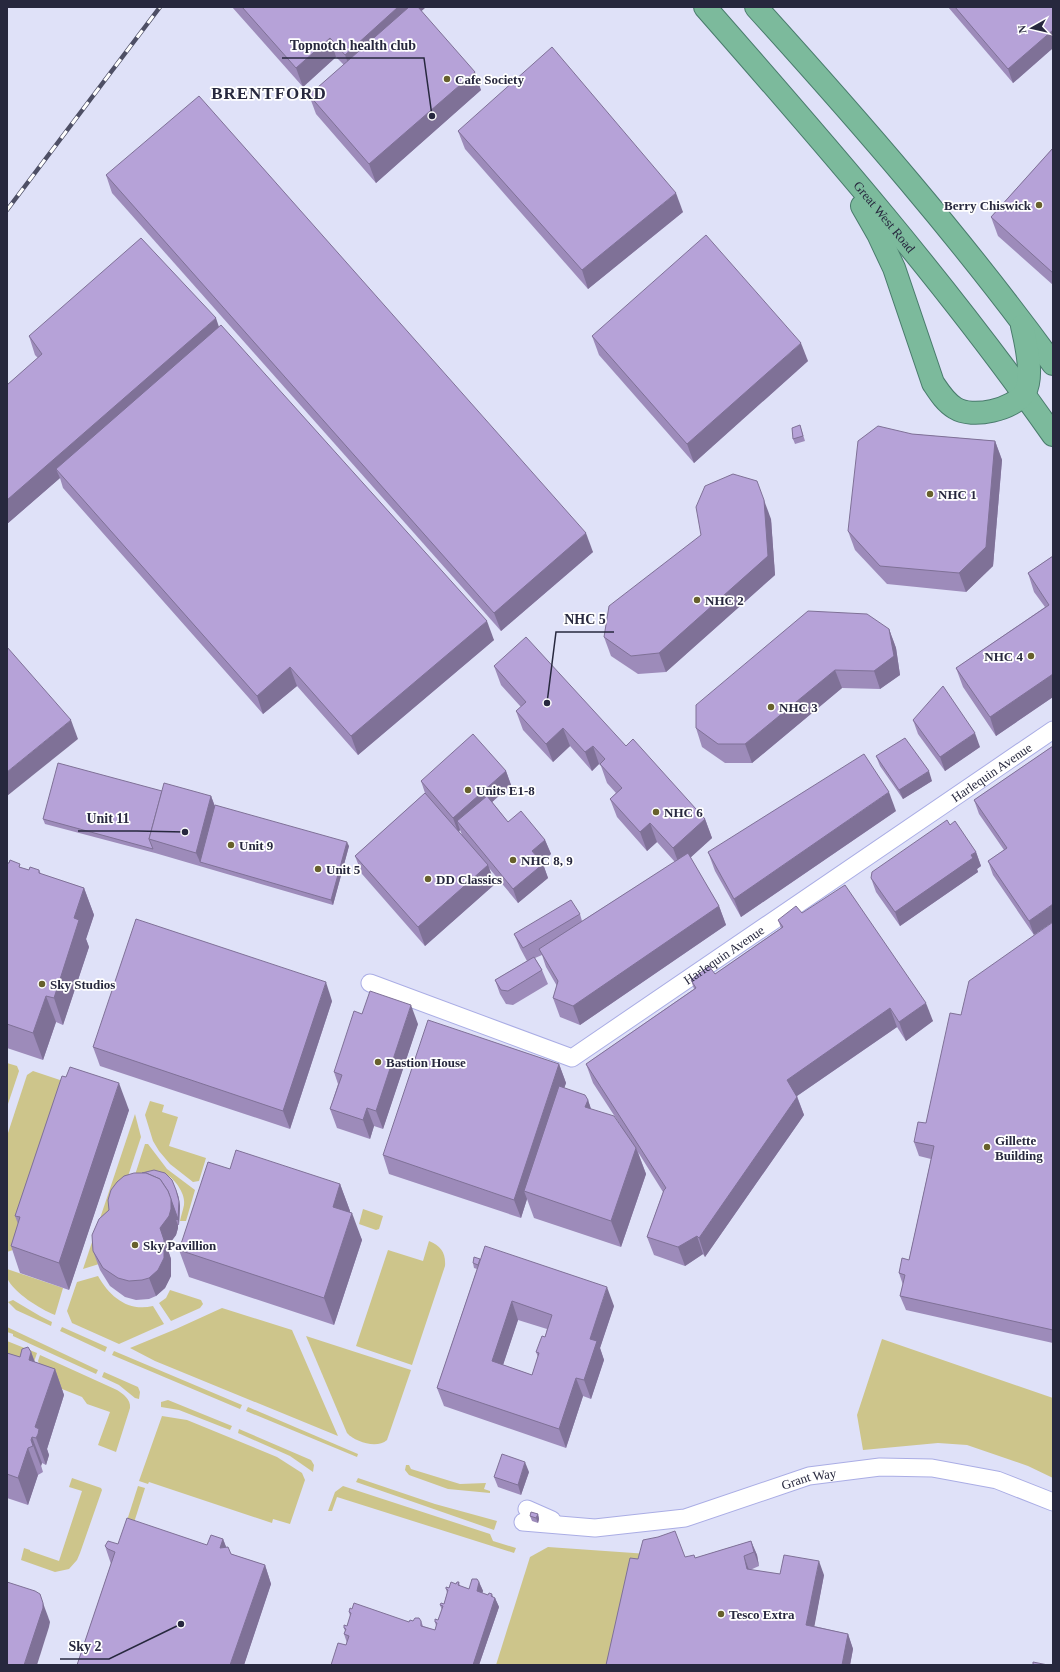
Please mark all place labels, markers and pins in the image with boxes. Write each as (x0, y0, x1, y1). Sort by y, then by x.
callout: Topnotch health club (282, 32, 424, 58)
place label: Cafe Society (455, 72, 524, 87)
marker: Cafe Society (442, 74, 452, 84)
place label: Berry Chiswick (944, 198, 1032, 213)
marker: Berry Chiswick (1034, 200, 1044, 210)
place label: NHC 1 (938, 487, 977, 502)
marker: NHC 1 (925, 489, 935, 499)
place label: NHC 2 (705, 593, 744, 608)
marker: NHC 2 (692, 595, 702, 605)
callout: NHC 5 (556, 606, 614, 632)
place label: NHC 4 (984, 649, 1023, 664)
marker: NHC 4 (1026, 651, 1036, 661)
place label: NHC 3 (779, 700, 818, 715)
marker: NHC 3 (766, 702, 776, 712)
place label: Units E1-8 (476, 783, 535, 798)
marker: Units E1-8 (463, 785, 473, 795)
callout: Unit 11 (78, 805, 137, 831)
place label: NHC 6 (664, 805, 703, 820)
marker: NHC 6 (651, 807, 661, 817)
place label: Unit 9 (239, 838, 274, 853)
marker: Unit 9 (226, 840, 236, 850)
place label: NHC 8, 9 (521, 853, 573, 868)
marker: NHC 8, 9 (508, 855, 518, 865)
place label: Unit 5 (326, 862, 361, 877)
marker: Unit 5 (313, 864, 323, 874)
place label: DD Classics (436, 872, 502, 887)
marker: DD Classics (423, 874, 433, 884)
place label: Sky Studios (50, 977, 115, 992)
marker: Sky Studios (37, 979, 47, 989)
place label: Bastion House (386, 1055, 466, 1070)
marker: Bastion House (373, 1057, 383, 1067)
place label: Gillette Building (995, 1133, 1043, 1163)
marker: Gillette Building (982, 1142, 992, 1152)
place label: Sky Pavillion (143, 1238, 217, 1253)
marker: Sky Pavillion (130, 1240, 140, 1250)
place label: Tesco Extra (729, 1607, 795, 1622)
marker: Tesco Extra (716, 1609, 726, 1619)
callout: Sky 2 (60, 1633, 109, 1659)

